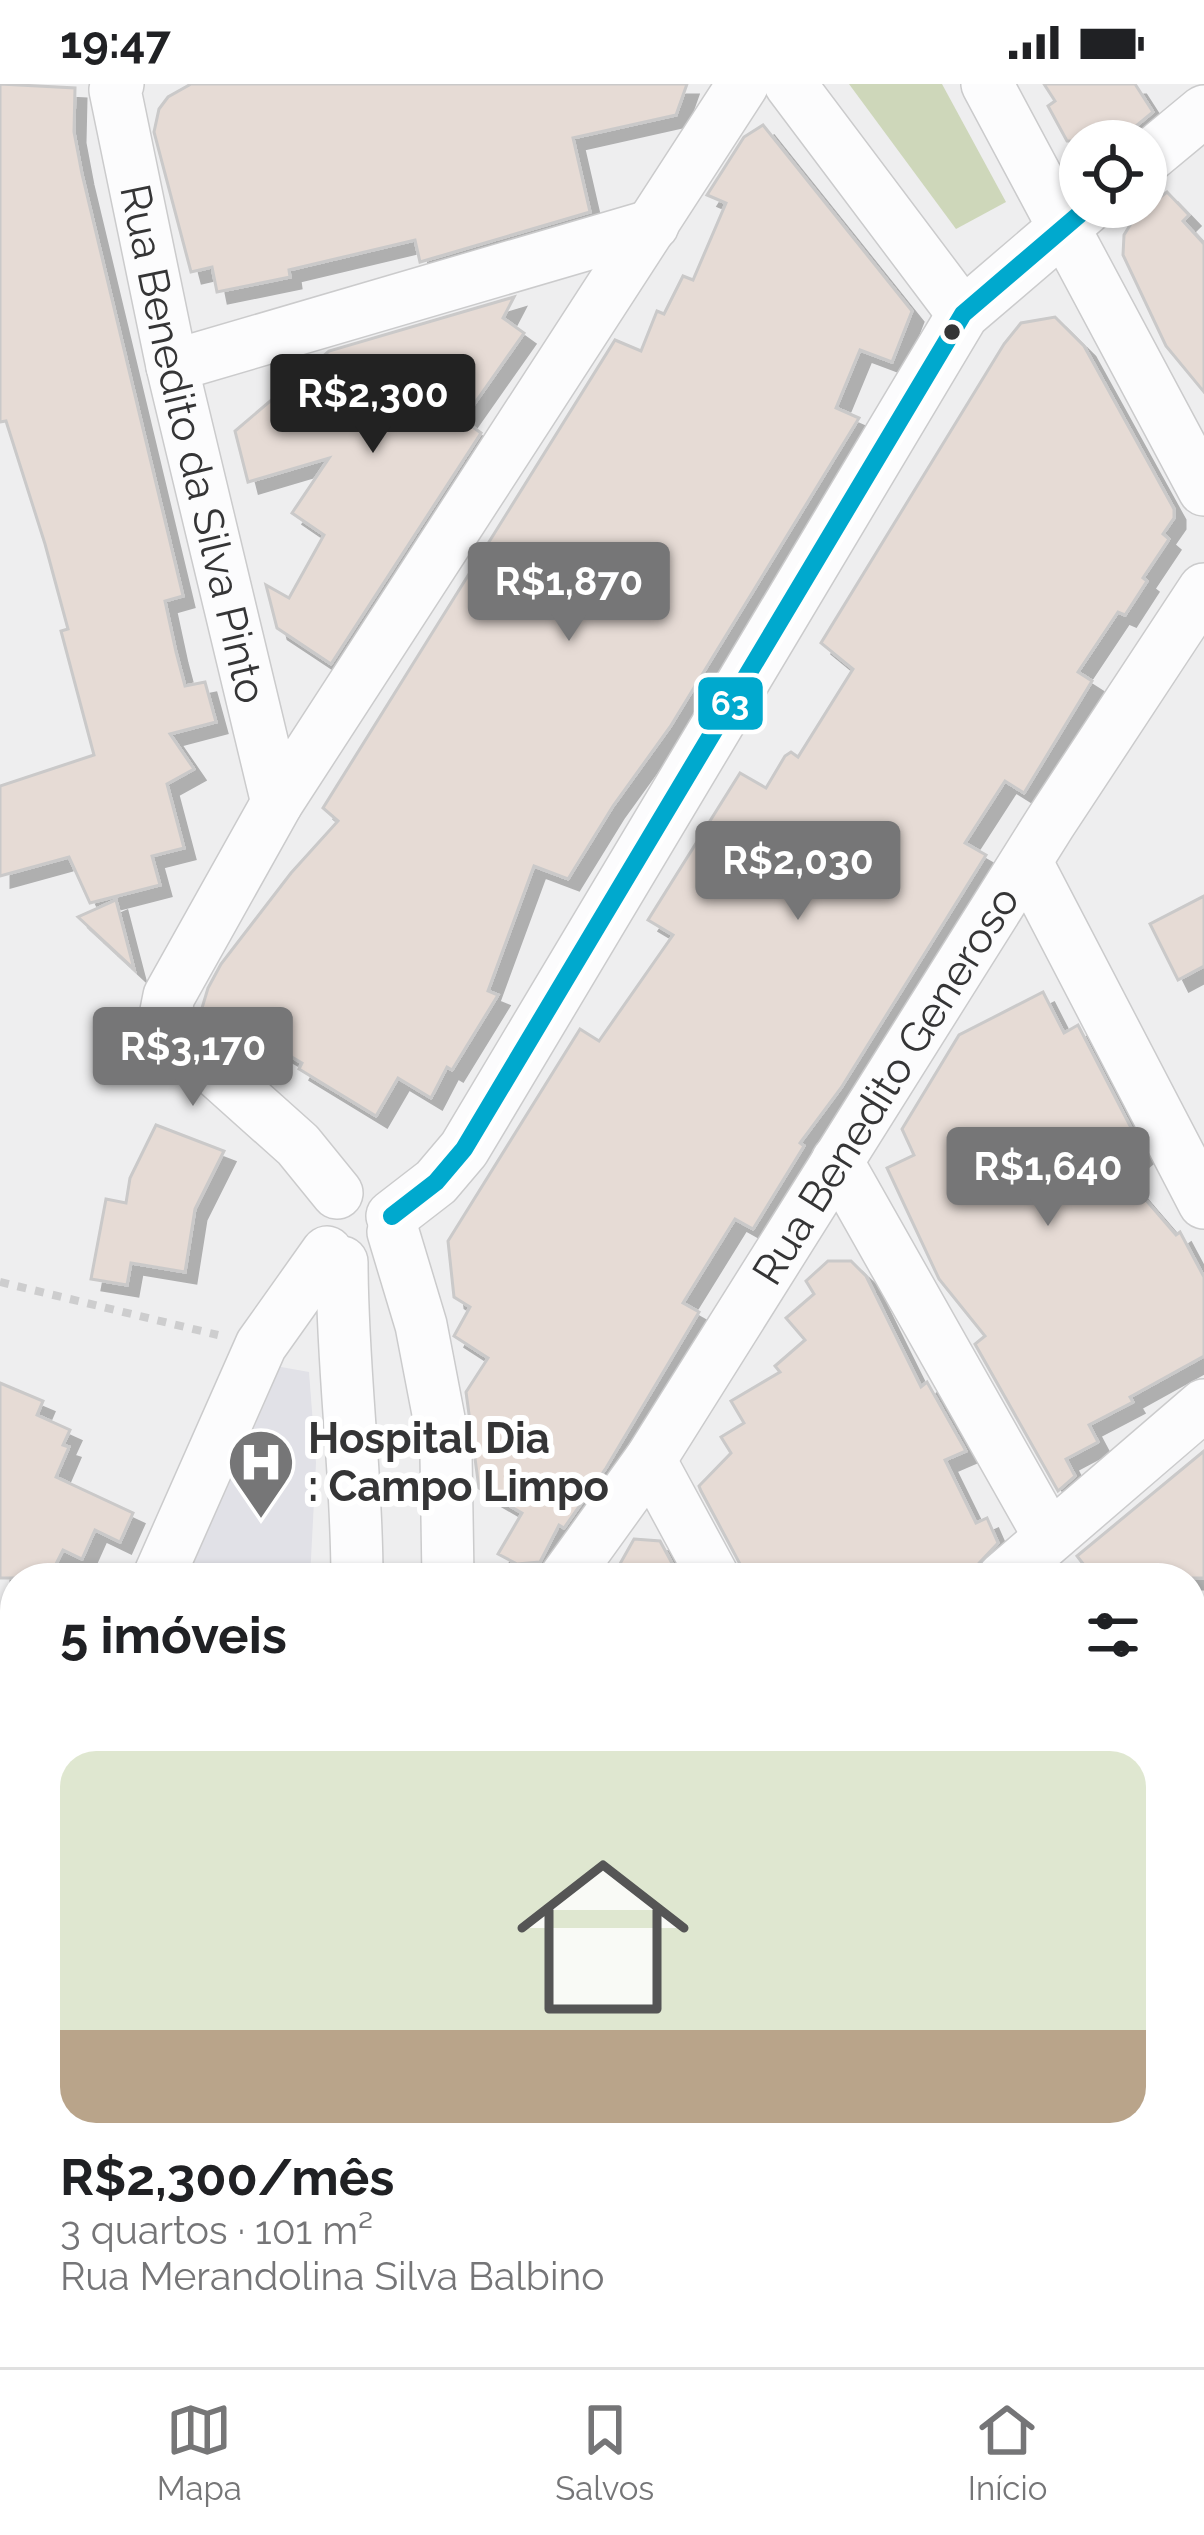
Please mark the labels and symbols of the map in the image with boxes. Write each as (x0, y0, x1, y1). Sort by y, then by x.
street label: Rua Benedito da Silva Pinto (111, 180, 277, 708)
unlabelled marker (941, 321, 963, 343)
pin: R$2,300 (262, 354, 484, 456)
pin: R$1,870 (458, 542, 680, 644)
line badge: 63 (696, 675, 765, 732)
text: 63 (711, 684, 749, 723)
pin: R$2,030 (687, 821, 909, 923)
street label: Rua Benedito Generoso (742, 877, 1029, 1293)
pin: R$3,170 (82, 1007, 304, 1109)
pin: R$1,640 (937, 1127, 1159, 1229)
place label: Hospital Dia : Campo Limpo (308, 1414, 609, 1511)
hospital icon: Hospital Dia : Campo Limpo (226, 1427, 296, 1521)

